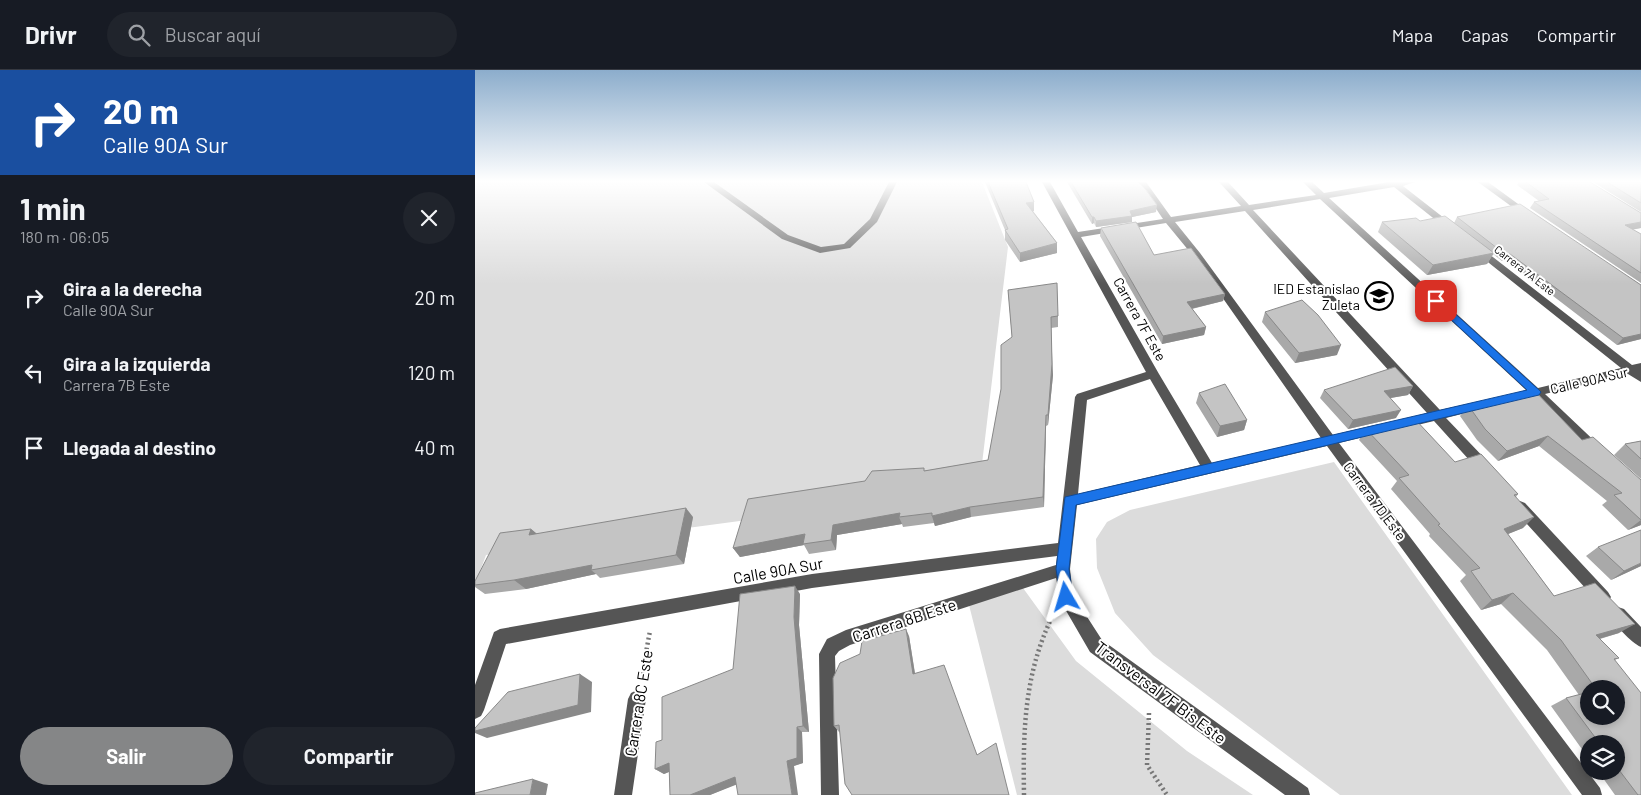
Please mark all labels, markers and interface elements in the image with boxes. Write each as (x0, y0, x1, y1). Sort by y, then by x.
search box (107, 12, 457, 57)
text: Drivr (25, 20, 77, 49)
icon: search (125, 21, 153, 49)
text: Buscar aquí (165, 23, 261, 46)
text: Mapa (1392, 24, 1433, 46)
text: Capas (1461, 24, 1509, 46)
text: Compartir (1537, 24, 1616, 46)
text: 20 m (103, 89, 179, 131)
icon: right (20, 90, 85, 155)
text: Calle 90A Sur (103, 131, 228, 157)
text: 1 min (20, 190, 86, 226)
button: close (403, 192, 455, 244)
text: 180 m · 06:05 (20, 227, 109, 246)
street label: Carrera 7A Este (1492, 242, 1558, 298)
street label: Carrera 7F Este (1110, 274, 1170, 364)
text: Gira a la derecha (63, 277, 202, 300)
place label: IED Estanislao Zuleta (1273, 280, 1360, 313)
pin (1415, 280, 1457, 322)
school or university icon: IED Estanislao Zuleta (1364, 281, 1394, 311)
icon: right (20, 284, 48, 312)
text: 20 m (415, 286, 455, 309)
icon: arrive (1422, 287, 1450, 315)
text: Calle 90A Sur (63, 300, 154, 319)
text: Gira a la izquierda (63, 352, 211, 375)
icon: left (20, 359, 48, 387)
text: 120 m (408, 361, 455, 384)
street label: Calle 90A Sur (1548, 363, 1630, 397)
text: Carrera 7B Este (63, 375, 170, 394)
icon: arrive (20, 434, 48, 462)
text: Llegada al destino (63, 436, 216, 459)
text: 40 m (414, 436, 455, 459)
street label: Carrera 7D Este (1340, 458, 1410, 544)
street label: Calle 90A Sur (732, 553, 825, 587)
position arrow (1039, 570, 1091, 622)
street label: Carrera 8B Este (850, 594, 958, 646)
street label: Transversal 7F Bis Este (1092, 637, 1230, 747)
street label: Carrera 8C Este (620, 648, 656, 758)
map controls (1580, 680, 1625, 780)
button: search (1580, 680, 1625, 725)
button: Salir (20, 727, 233, 785)
button: Compartir (243, 727, 455, 785)
button: layers (1580, 735, 1625, 780)

